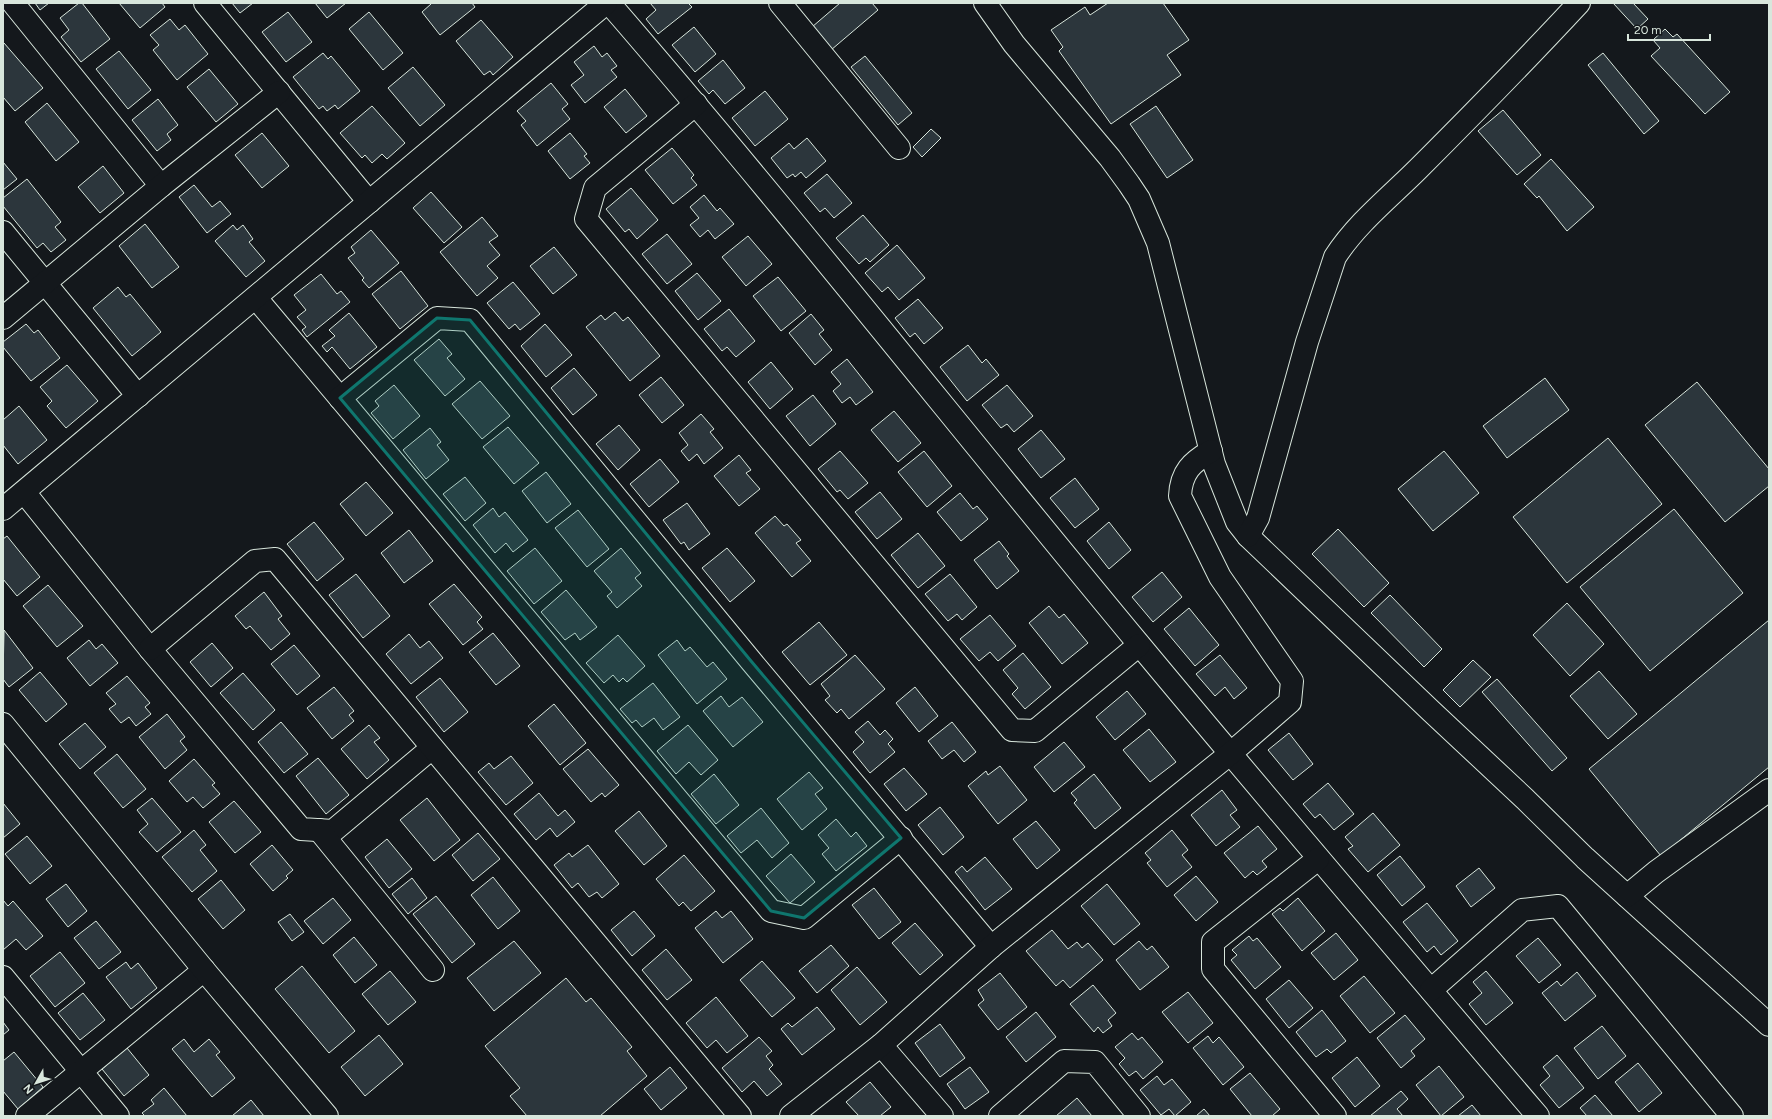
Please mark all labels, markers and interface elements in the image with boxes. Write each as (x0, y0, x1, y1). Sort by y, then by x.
scale bar (1628, 16, 1710, 42)
text: 20 m (1634, 23, 1662, 37)
north arrow (16, 1063, 56, 1103)
text: N (21, 1082, 36, 1096)

